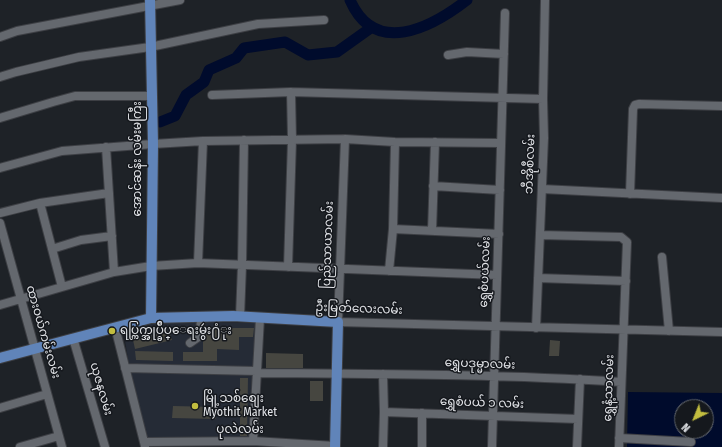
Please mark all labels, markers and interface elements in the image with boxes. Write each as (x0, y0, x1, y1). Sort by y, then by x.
street label: အောင်ဆန်း လမ်းမကြီး (131, 101, 145, 217)
street label: ဘီအိုစီလမ်း (522, 134, 538, 194)
street label: ပြည်သာယာလမ်း (319, 201, 337, 289)
street label: ရွှေစံပယ်လမ်း (477, 236, 493, 308)
street label: ထားဝယ်ကမ်းလမ်း (23, 284, 63, 380)
street label: ဦးမြတ်လေးလမ်း (315, 300, 403, 318)
place label: ရပ္ကြက္အုပ္ခ်ဳပ္ေရးမွဴး႐ံုး (120, 324, 232, 338)
marker: ရပ္ကြက္အုပ္ခ်ဳပ္ေရးမွဴး႐ံုး (107, 326, 117, 336)
street label: ရွှေနံ့သာလမ်း (601, 354, 617, 422)
street label: ရွှေပဒုမ္မာလမ်း (444, 356, 516, 372)
street label: ယုဇနလမ်း (87, 361, 115, 417)
place label: မြို့သစ်စျေး Myothit Market (203, 392, 277, 420)
street label: ရွှေစံပယ် ၁ လမ်း (440, 394, 524, 412)
north arrow (674, 399, 714, 439)
marker: မြို့သစ်စျေး Myothit Market (190, 401, 200, 411)
text: N (679, 420, 693, 434)
street label: ပုလဲလမ်း (216, 423, 264, 437)

